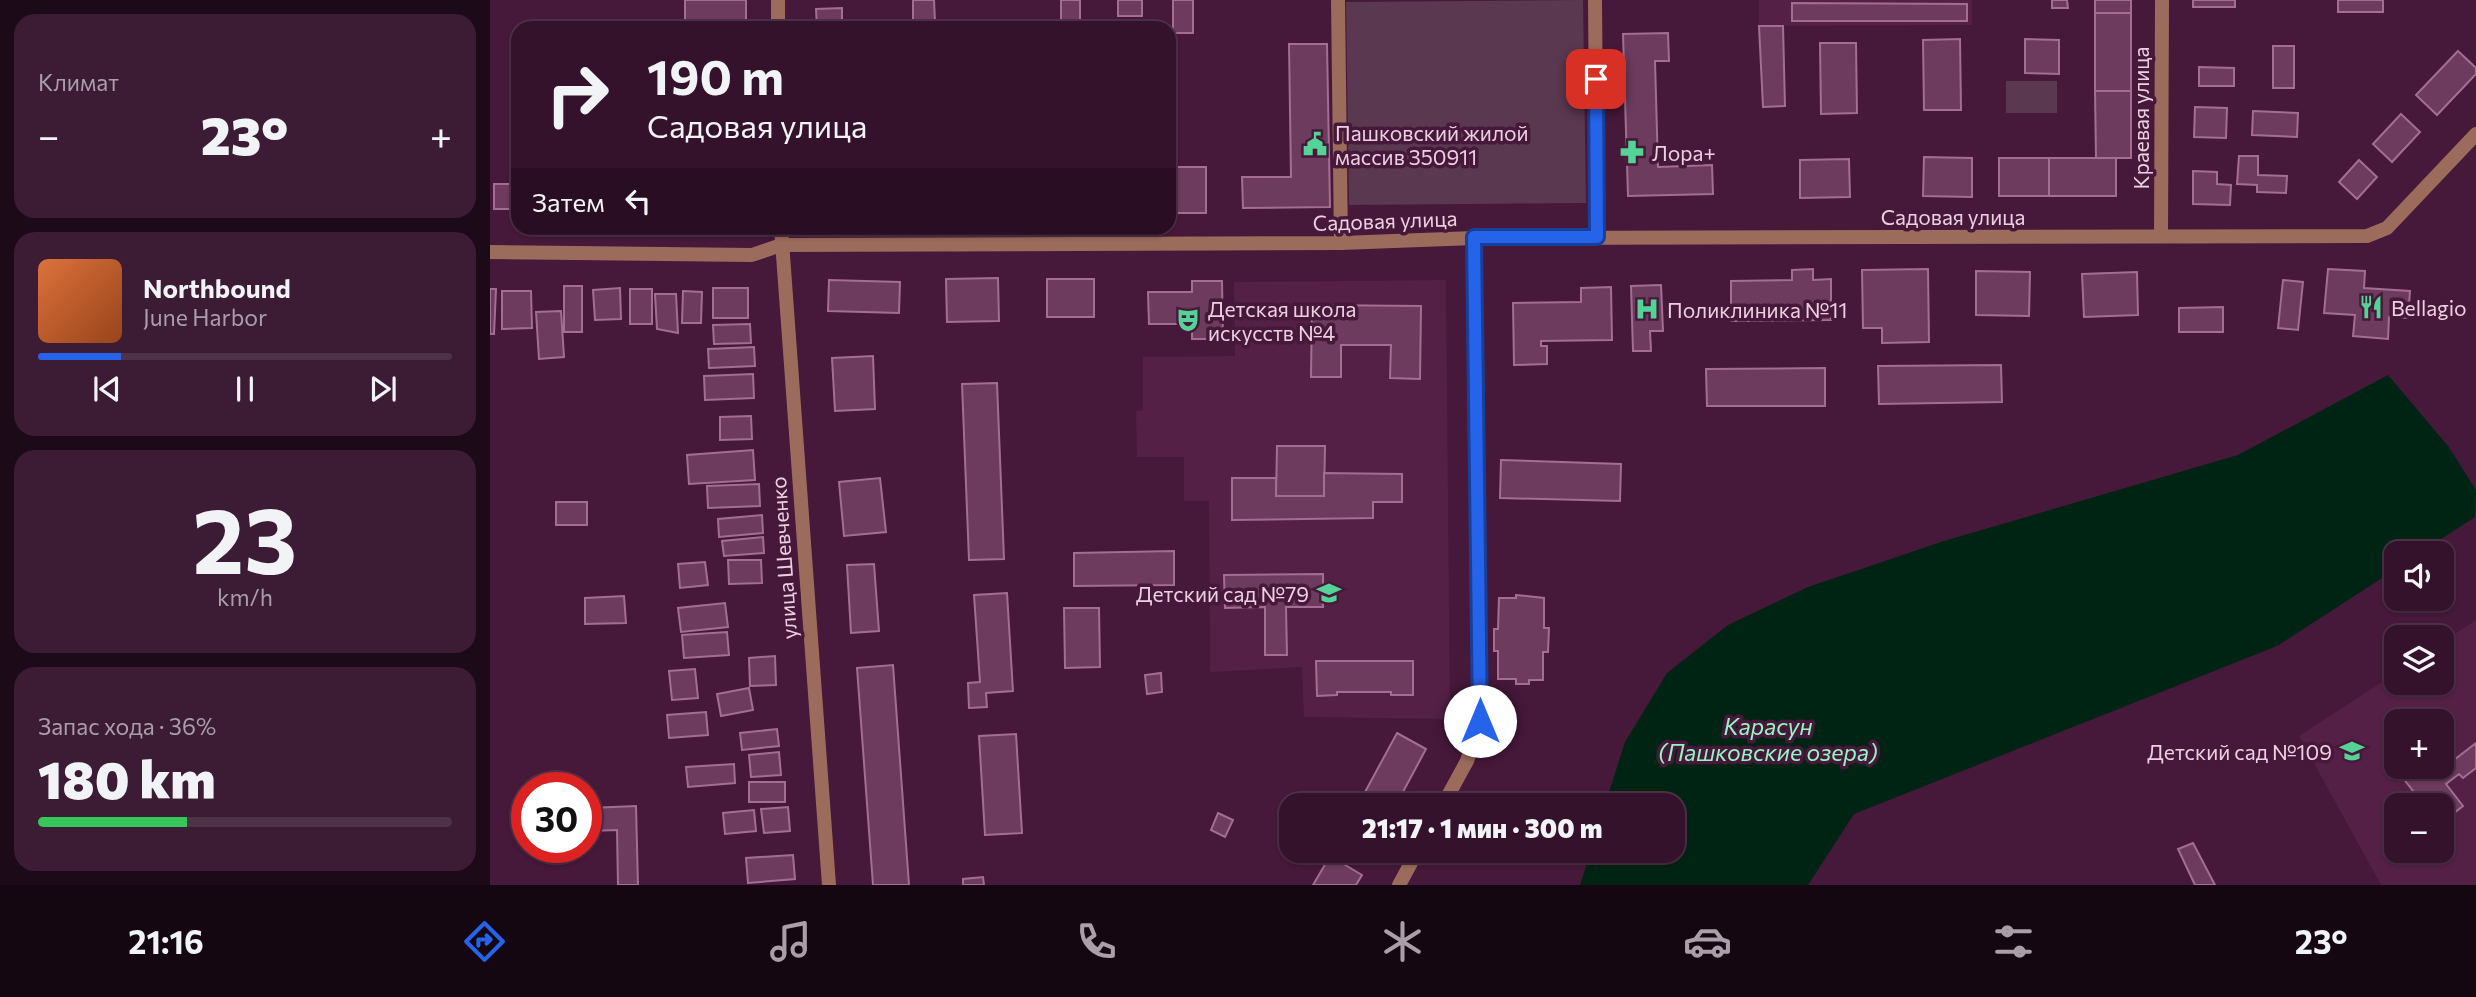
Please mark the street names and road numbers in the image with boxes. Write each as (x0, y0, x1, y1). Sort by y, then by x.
street label: Краевая улица (2128, 47, 2153, 189)
street label: Садовая улица (1881, 204, 2025, 229)
street label: Садовая улица (1312, 205, 1458, 235)
street label: улица Шевченко (765, 476, 801, 640)

